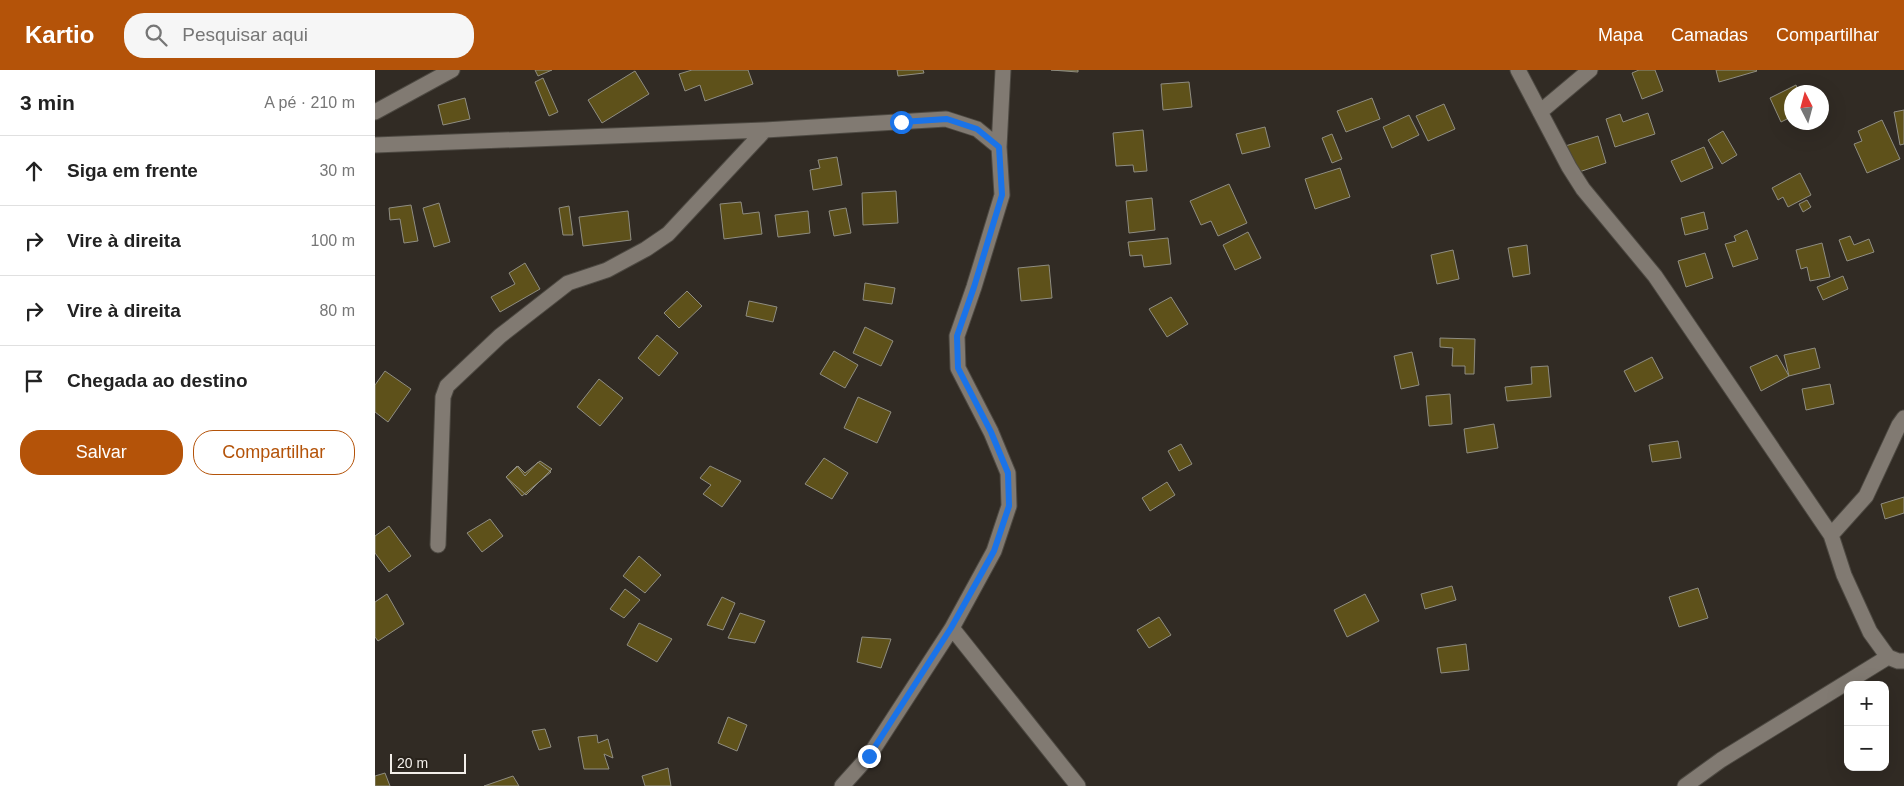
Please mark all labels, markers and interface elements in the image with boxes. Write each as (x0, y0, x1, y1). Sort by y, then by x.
search box (124, 13, 474, 58)
text: Kartio (25, 21, 94, 48)
icon: search (142, 21, 170, 49)
text: Pesquisar aqui (182, 24, 308, 45)
text: Mapa (1598, 25, 1643, 45)
text: Camadas (1671, 25, 1748, 45)
text: Compartilhar (1776, 25, 1879, 45)
north arrow (1784, 85, 1829, 130)
text: 3 min (20, 91, 75, 114)
text: A pé · 210 m (264, 94, 355, 111)
route start (890, 111, 913, 134)
icon: ahead (20, 157, 48, 185)
text: Siga em frente (67, 160, 198, 181)
text: 30 m (319, 162, 355, 179)
icon: right (20, 227, 48, 255)
text: Vire à direita (67, 230, 181, 251)
text: 100 m (311, 232, 355, 249)
icon: right (20, 297, 48, 325)
text: Vire à direita (67, 300, 181, 321)
text: 80 m (319, 302, 355, 319)
icon: arrive (20, 367, 48, 395)
text: Chegada ao destino (67, 370, 248, 391)
button: Salvar (20, 430, 183, 475)
button: Compartilhar (193, 430, 355, 475)
map controls (1844, 681, 1889, 771)
button: + (1844, 681, 1889, 726)
button: − (1844, 726, 1889, 771)
route end (858, 745, 881, 768)
scale bar (390, 751, 466, 774)
text: 20 m (397, 755, 428, 771)

